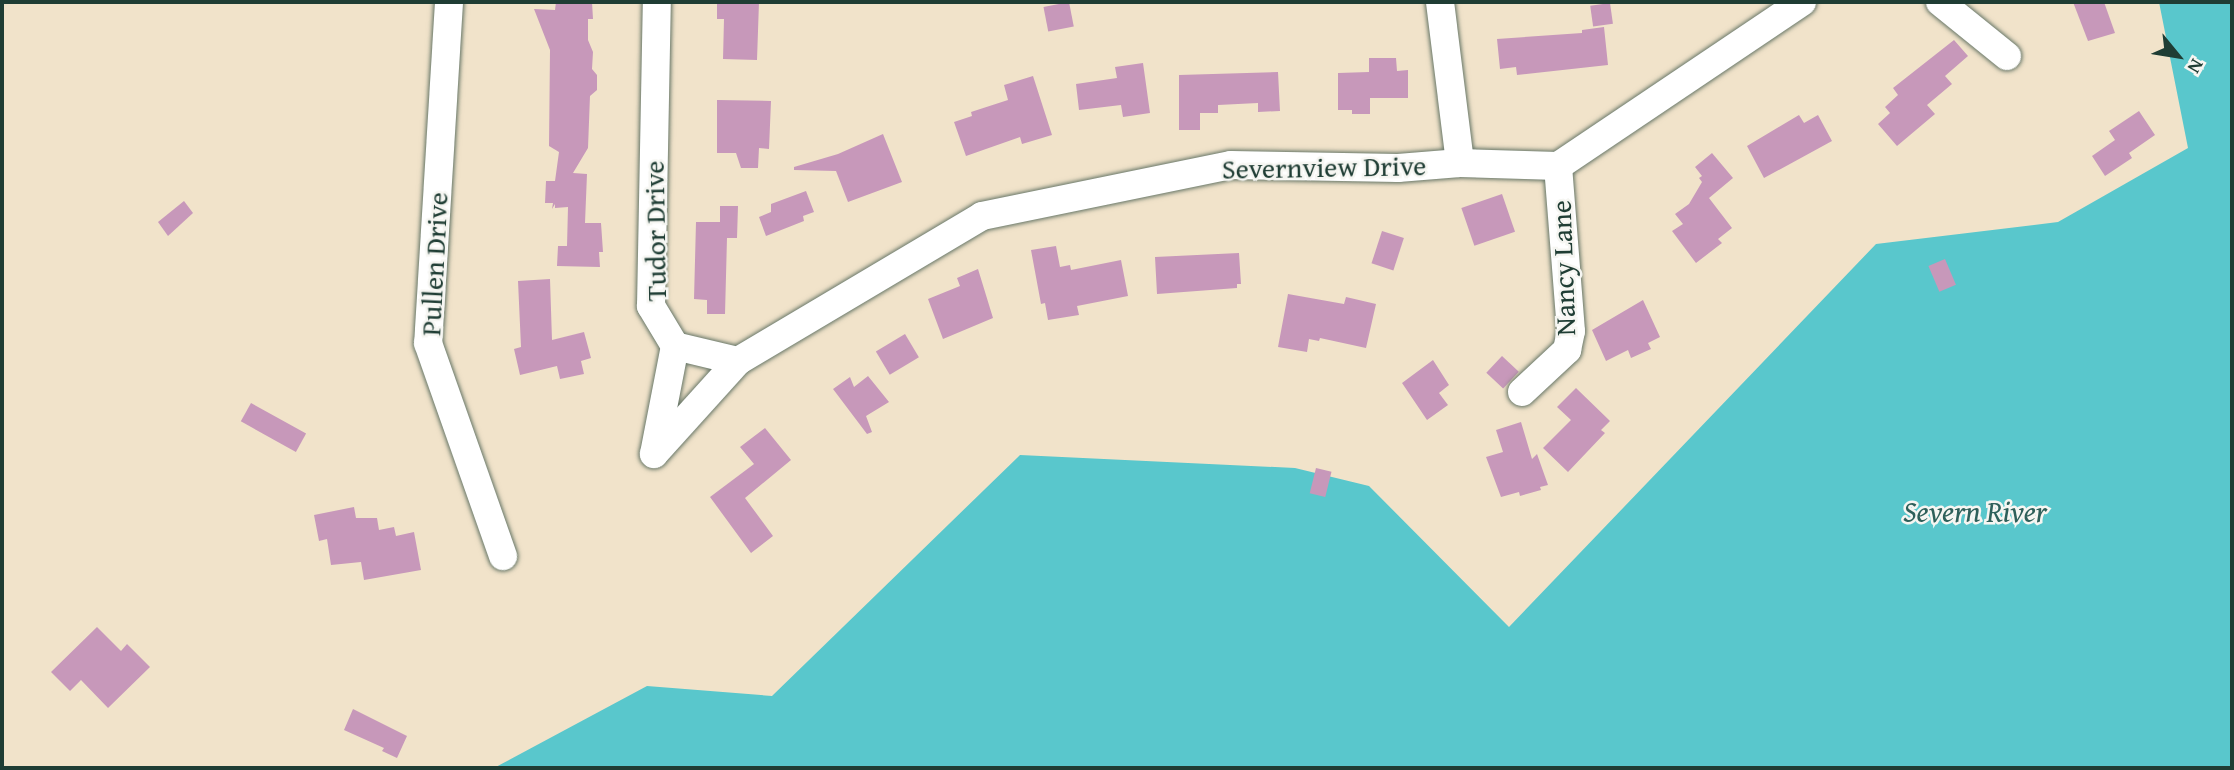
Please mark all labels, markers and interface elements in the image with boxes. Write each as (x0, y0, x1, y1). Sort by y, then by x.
north arrow (2143, 21, 2213, 91)
text: N (2181, 54, 2211, 79)
street label: Severnview Drive (1222, 148, 1426, 186)
street label: Tudor Drive (637, 160, 673, 302)
street label: Pullen Drive (413, 191, 455, 337)
street label: Nancy Lane (1544, 200, 1582, 336)
water label: Severn River (1903, 493, 2047, 529)

